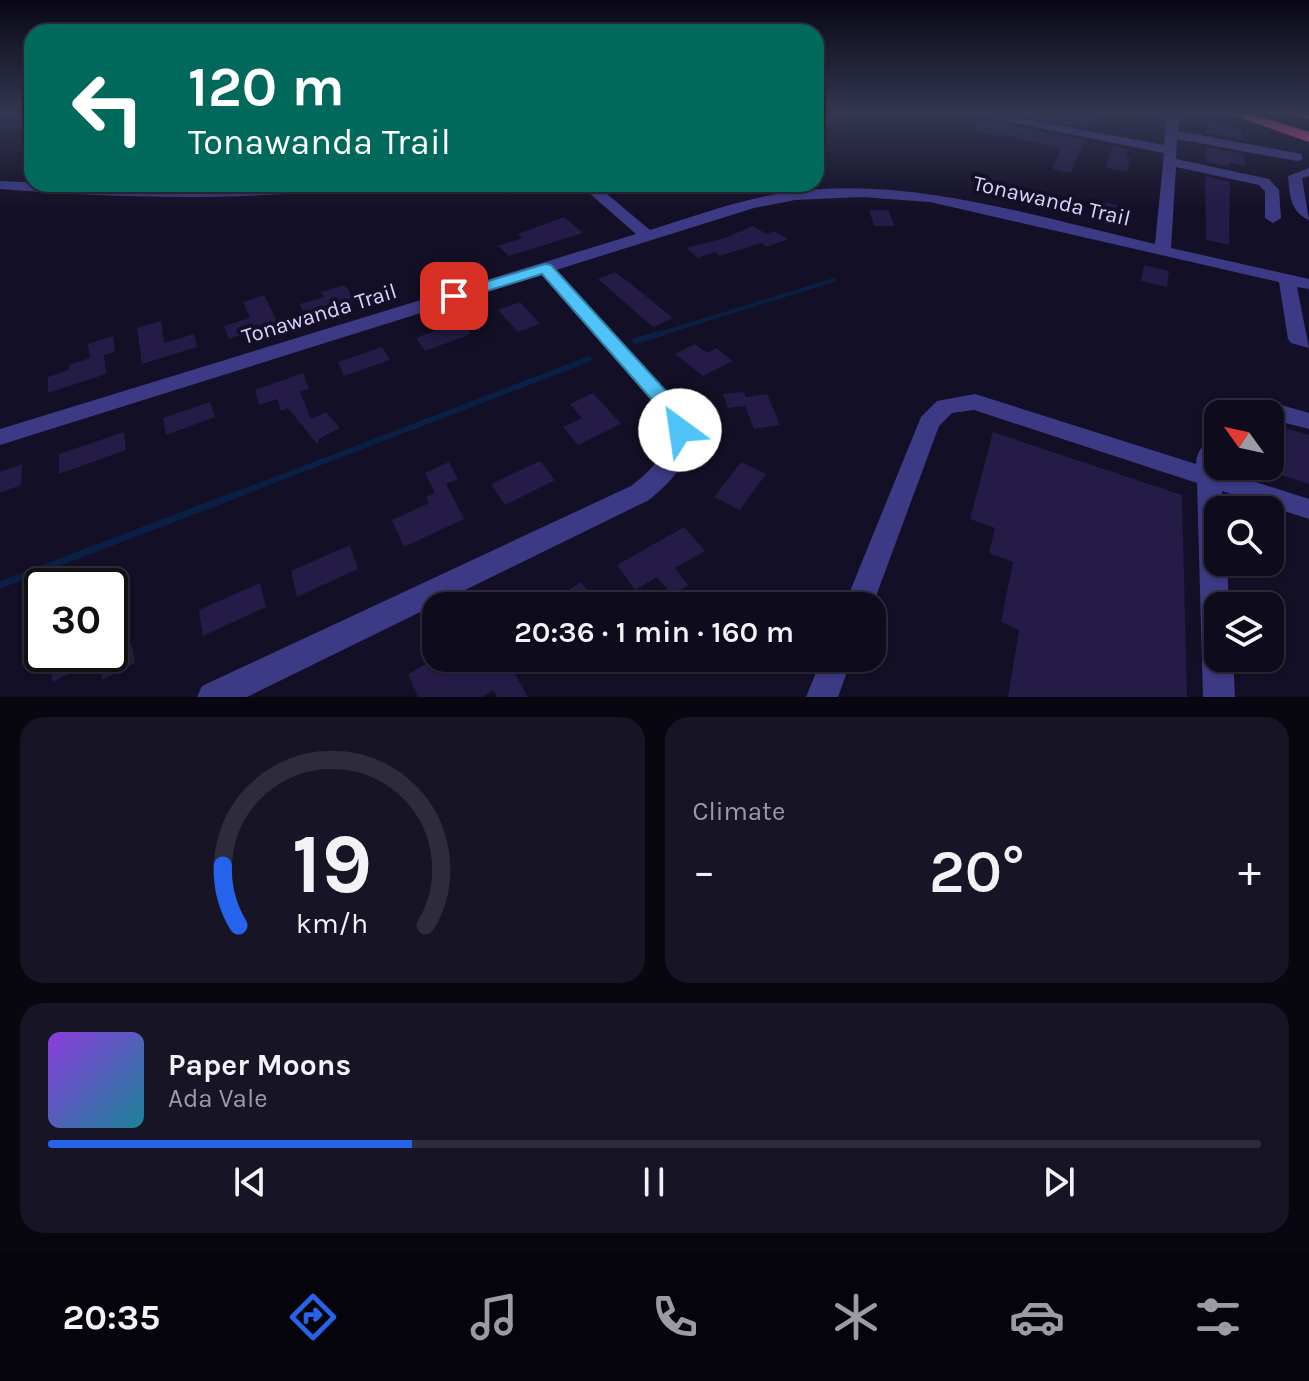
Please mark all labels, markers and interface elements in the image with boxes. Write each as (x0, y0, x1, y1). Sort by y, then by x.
text: 120 m (188, 54, 345, 119)
icon: left (56, 56, 160, 160)
text: Tonawanda Trail (188, 121, 451, 163)
street label: Tonawanda Trail (971, 170, 1133, 232)
pin (420, 262, 488, 330)
icon: arrive (432, 274, 476, 318)
street label: Tonawanda Trail (239, 278, 400, 350)
position arrow (638, 388, 722, 472)
north arrow (1204, 400, 1284, 480)
map controls (1204, 400, 1284, 672)
button: search (1204, 496, 1284, 576)
speed limit sign: 30 (24, 568, 128, 672)
button: layers (1204, 592, 1284, 672)
text: 20:36 · 1 min · 160 m (514, 614, 794, 650)
text: Climate (693, 796, 785, 827)
text: 19 (292, 816, 372, 913)
text: 20° (929, 837, 1025, 907)
text: − (693, 846, 716, 897)
text: + (1238, 846, 1261, 897)
text: km/h (296, 907, 368, 940)
text: Paper Moons (168, 1047, 351, 1083)
text: Ada Vale (168, 1083, 268, 1114)
icon: previous (228, 1160, 272, 1204)
icon: pause (632, 1160, 676, 1204)
icon: next (1037, 1160, 1081, 1204)
icon: directions (285, 1289, 341, 1345)
icon: music (466, 1289, 522, 1345)
icon: phone (647, 1289, 703, 1345)
icon: climate (828, 1289, 884, 1345)
icon: car (1009, 1289, 1065, 1345)
icon: filters (1190, 1289, 1246, 1345)
text: 20:35 (63, 1296, 160, 1338)

